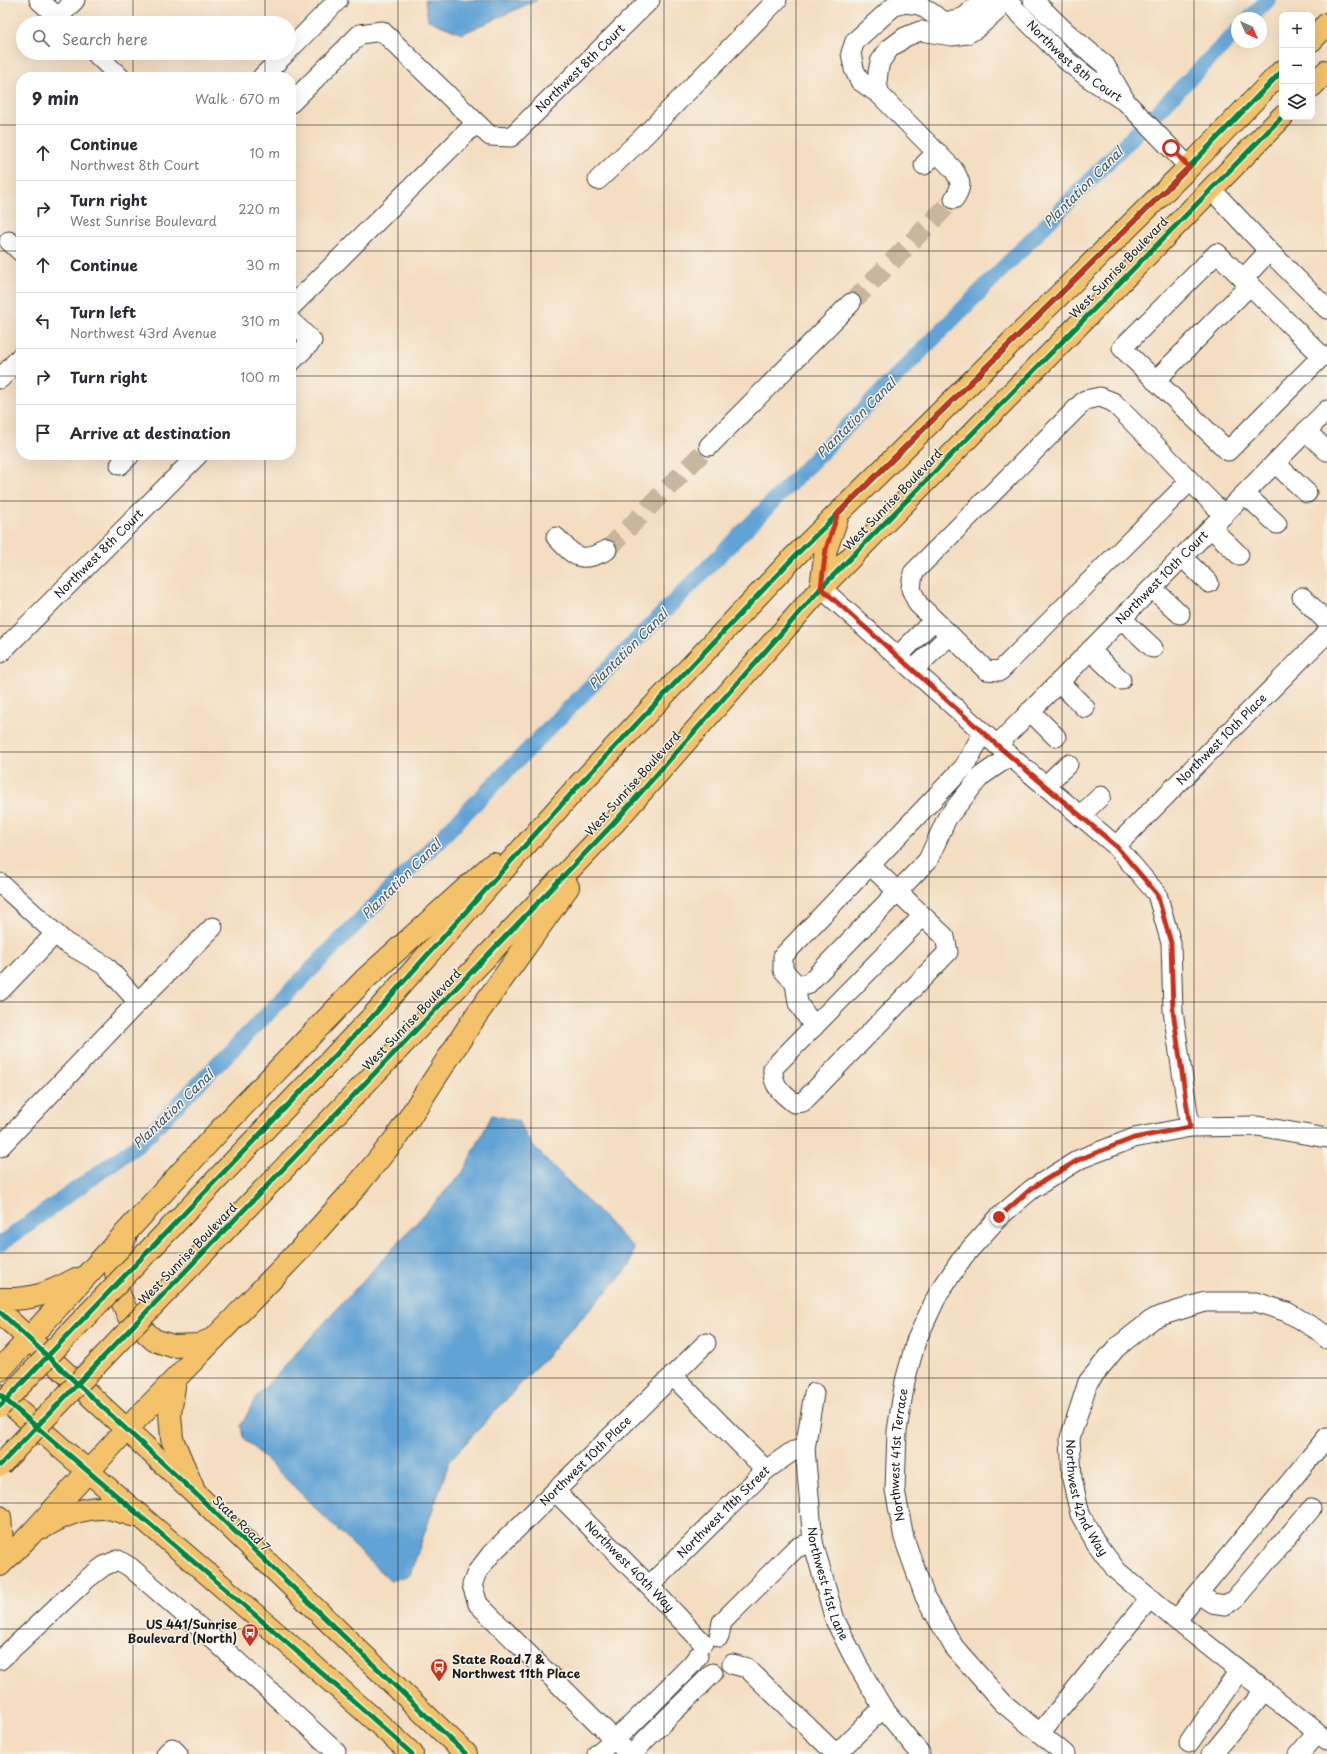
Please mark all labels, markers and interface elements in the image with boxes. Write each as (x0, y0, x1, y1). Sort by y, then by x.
north arrow (1231, 12, 1267, 48)
map controls (1279, 12, 1315, 120)
button: + (1279, 12, 1315, 48)
search box (16, 16, 296, 60)
street label: Northwest 8th Court (1023, 16, 1126, 106)
street label: Northwest 8th Court (531, 19, 629, 116)
icon: search (30, 27, 52, 49)
text: Search here (62, 27, 148, 50)
button: − (1279, 48, 1315, 84)
button: layers (1279, 84, 1315, 120)
text: 9 min (32, 85, 79, 111)
text: Walk · 670 m (195, 89, 280, 108)
text: Continue (70, 132, 138, 155)
route start (1162, 139, 1180, 157)
water label: Plantation Canal (1039, 141, 1128, 231)
icon: ahead (32, 142, 54, 164)
text: 10 m (250, 143, 280, 162)
text: Northwest 8th Court (70, 155, 199, 174)
text: Turn right (70, 188, 147, 211)
icon: right (32, 198, 54, 220)
text: 220 m (238, 199, 280, 218)
text: West Sunrise Boulevard (70, 211, 217, 230)
street label: West Sunrise Boulevard (1065, 212, 1172, 322)
text: Continue (70, 253, 138, 276)
icon: ahead (32, 254, 54, 276)
text: 30 m (246, 255, 280, 274)
text: Turn left (70, 300, 136, 323)
icon: left (32, 310, 54, 332)
text: 310 m (241, 311, 280, 330)
text: Northwest 43rd Avenue (70, 323, 217, 342)
text: Turn right (70, 365, 147, 388)
icon: right (32, 366, 54, 388)
text: 100 m (240, 367, 280, 386)
water label: Plantation Canal (812, 372, 901, 462)
text: Arrive at destination (70, 421, 231, 444)
icon: arrive (32, 422, 54, 444)
street label: West Sunrise Boulevard (839, 444, 946, 554)
street label: Northwest 8th Court (50, 505, 147, 602)
street label: Northwest 10th Court (1111, 526, 1212, 628)
water label: Plantation Canal (584, 603, 673, 693)
street label: Northwest 10th Place (1171, 689, 1270, 788)
street label: West Sunrise Boulevard (580, 727, 685, 840)
water label: Plantation Canal (357, 833, 446, 923)
street label: West Sunrise Boulevard (358, 964, 465, 1074)
water label: Plantation Canal (128, 1063, 219, 1152)
street label: West Sunrise Boulevard (134, 1198, 241, 1308)
route end (990, 1208, 1008, 1226)
street label: Northwest 41st Terrace (885, 1387, 912, 1523)
street label: Northwest 10th Place (535, 1411, 635, 1510)
street label: Northwest 42nd Way (1062, 1439, 1113, 1560)
street label: Northwest 11th Street (672, 1460, 773, 1562)
street label: State Road 7 (209, 1491, 275, 1556)
street label: Northwest 40th Way (581, 1516, 679, 1616)
street label: Northwest 41st Lane (804, 1526, 854, 1644)
place label: US 441/Sunrise Boulevard (North) (128, 1615, 237, 1647)
bus stop icon: US 441/Sunrise Boulevard (North) (240, 1622, 260, 1647)
place label: State Road 7 & Northwest 11th Place (452, 1650, 581, 1682)
bus stop icon: State Road 7 & Northwest 11th Place (429, 1657, 449, 1682)

